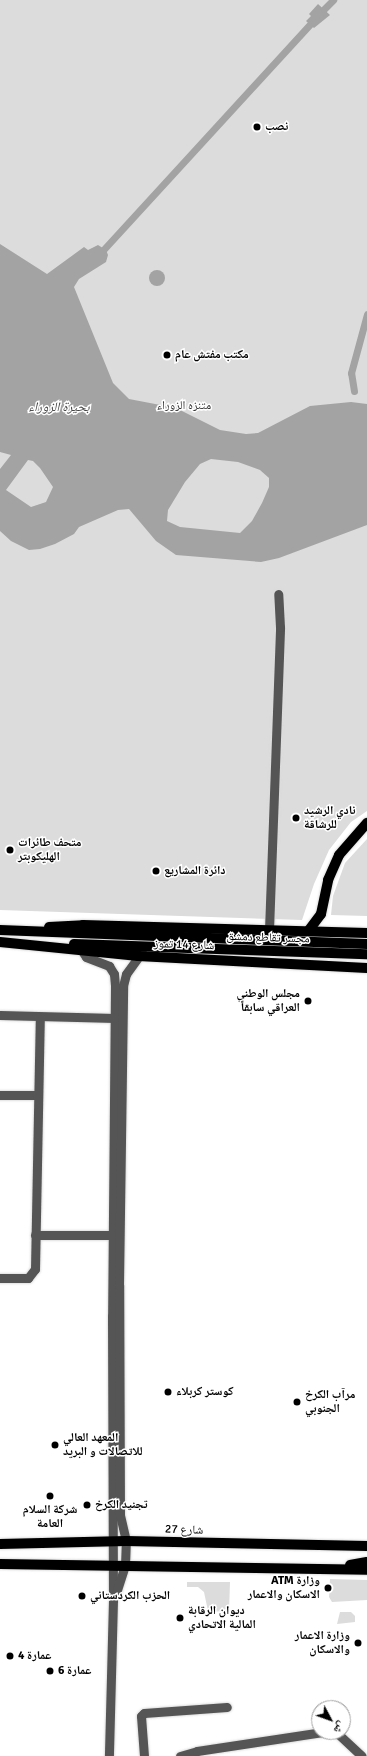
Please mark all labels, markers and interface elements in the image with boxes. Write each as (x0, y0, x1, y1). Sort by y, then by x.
place label: نصب (265, 120, 288, 134)
marker: نصب (252, 122, 262, 132)
place label: مكتب مفتش عام (175, 348, 249, 362)
marker: مكتب مفتش عام (162, 350, 172, 360)
water label: بحيرة الزوراء (28, 399, 90, 415)
park label: متنزه الزوراء (157, 399, 211, 413)
place label: نادي الرشيد للرشاقة (304, 804, 356, 832)
marker: نادي الرشيد للرشاقة (291, 813, 301, 823)
place label: متحف طائرات الهليكوبتر (18, 836, 81, 864)
marker: متحف طائرات الهليكوبتر (5, 845, 15, 855)
place label: دائرة المشاريع (164, 864, 226, 878)
marker: دائرة المشاريع (151, 866, 161, 876)
street label: مجسر تقاطع دمشق (226, 929, 310, 947)
street label: شارع 14 تموز (154, 937, 214, 953)
place label: مجلس الوطني العراقي سابقاً (236, 987, 300, 1015)
marker: مجلس الوطني العراقي سابقاً (303, 996, 313, 1006)
place label: كوستر كربلاء (176, 1385, 234, 1399)
marker: كوستر كربلاء (163, 1387, 173, 1397)
place label: مرآب الكرخ الجنوبي (305, 1388, 355, 1416)
marker: مرآب الكرخ الجنوبي (292, 1397, 302, 1407)
place label: المعهد العالي للاتصالات و البريد (63, 1431, 143, 1459)
marker: المعهد العالي للاتصالات و البريد (50, 1440, 60, 1450)
marker: شركة السلام العامة (45, 1491, 55, 1501)
place label: تجنيد الكرخ (95, 1498, 147, 1512)
marker: تجنيد الكرخ (82, 1500, 92, 1510)
place label: شركة السلام العامة (23, 1503, 77, 1531)
street label: شارع 27 (165, 1522, 203, 1538)
place label: ATM وزارة الاسكان والاعمار (248, 1574, 320, 1602)
marker: ATM وزارة الاسكان والاعمار (323, 1583, 333, 1593)
place label: الحزب الكردستاني (90, 1589, 170, 1603)
marker: الحزب الكردستاني (77, 1591, 87, 1601)
place label: ديوان الرقابة المالية الاتحادي (188, 1604, 256, 1632)
marker: ديوان الرقابة المالية الاتحادي (175, 1613, 185, 1623)
place label: وزارة الاعمار والاسكان (295, 1629, 350, 1657)
marker: وزارة الاعمار والاسكان (353, 1638, 363, 1648)
place label: عمارة 4 (18, 1649, 51, 1663)
marker: عمارة 4 (5, 1651, 15, 1661)
place label: عمارة 6 (58, 1664, 91, 1678)
marker: عمارة 6 (45, 1666, 55, 1676)
north arrow (311, 1700, 351, 1740)
text: ش (331, 1719, 348, 1736)

